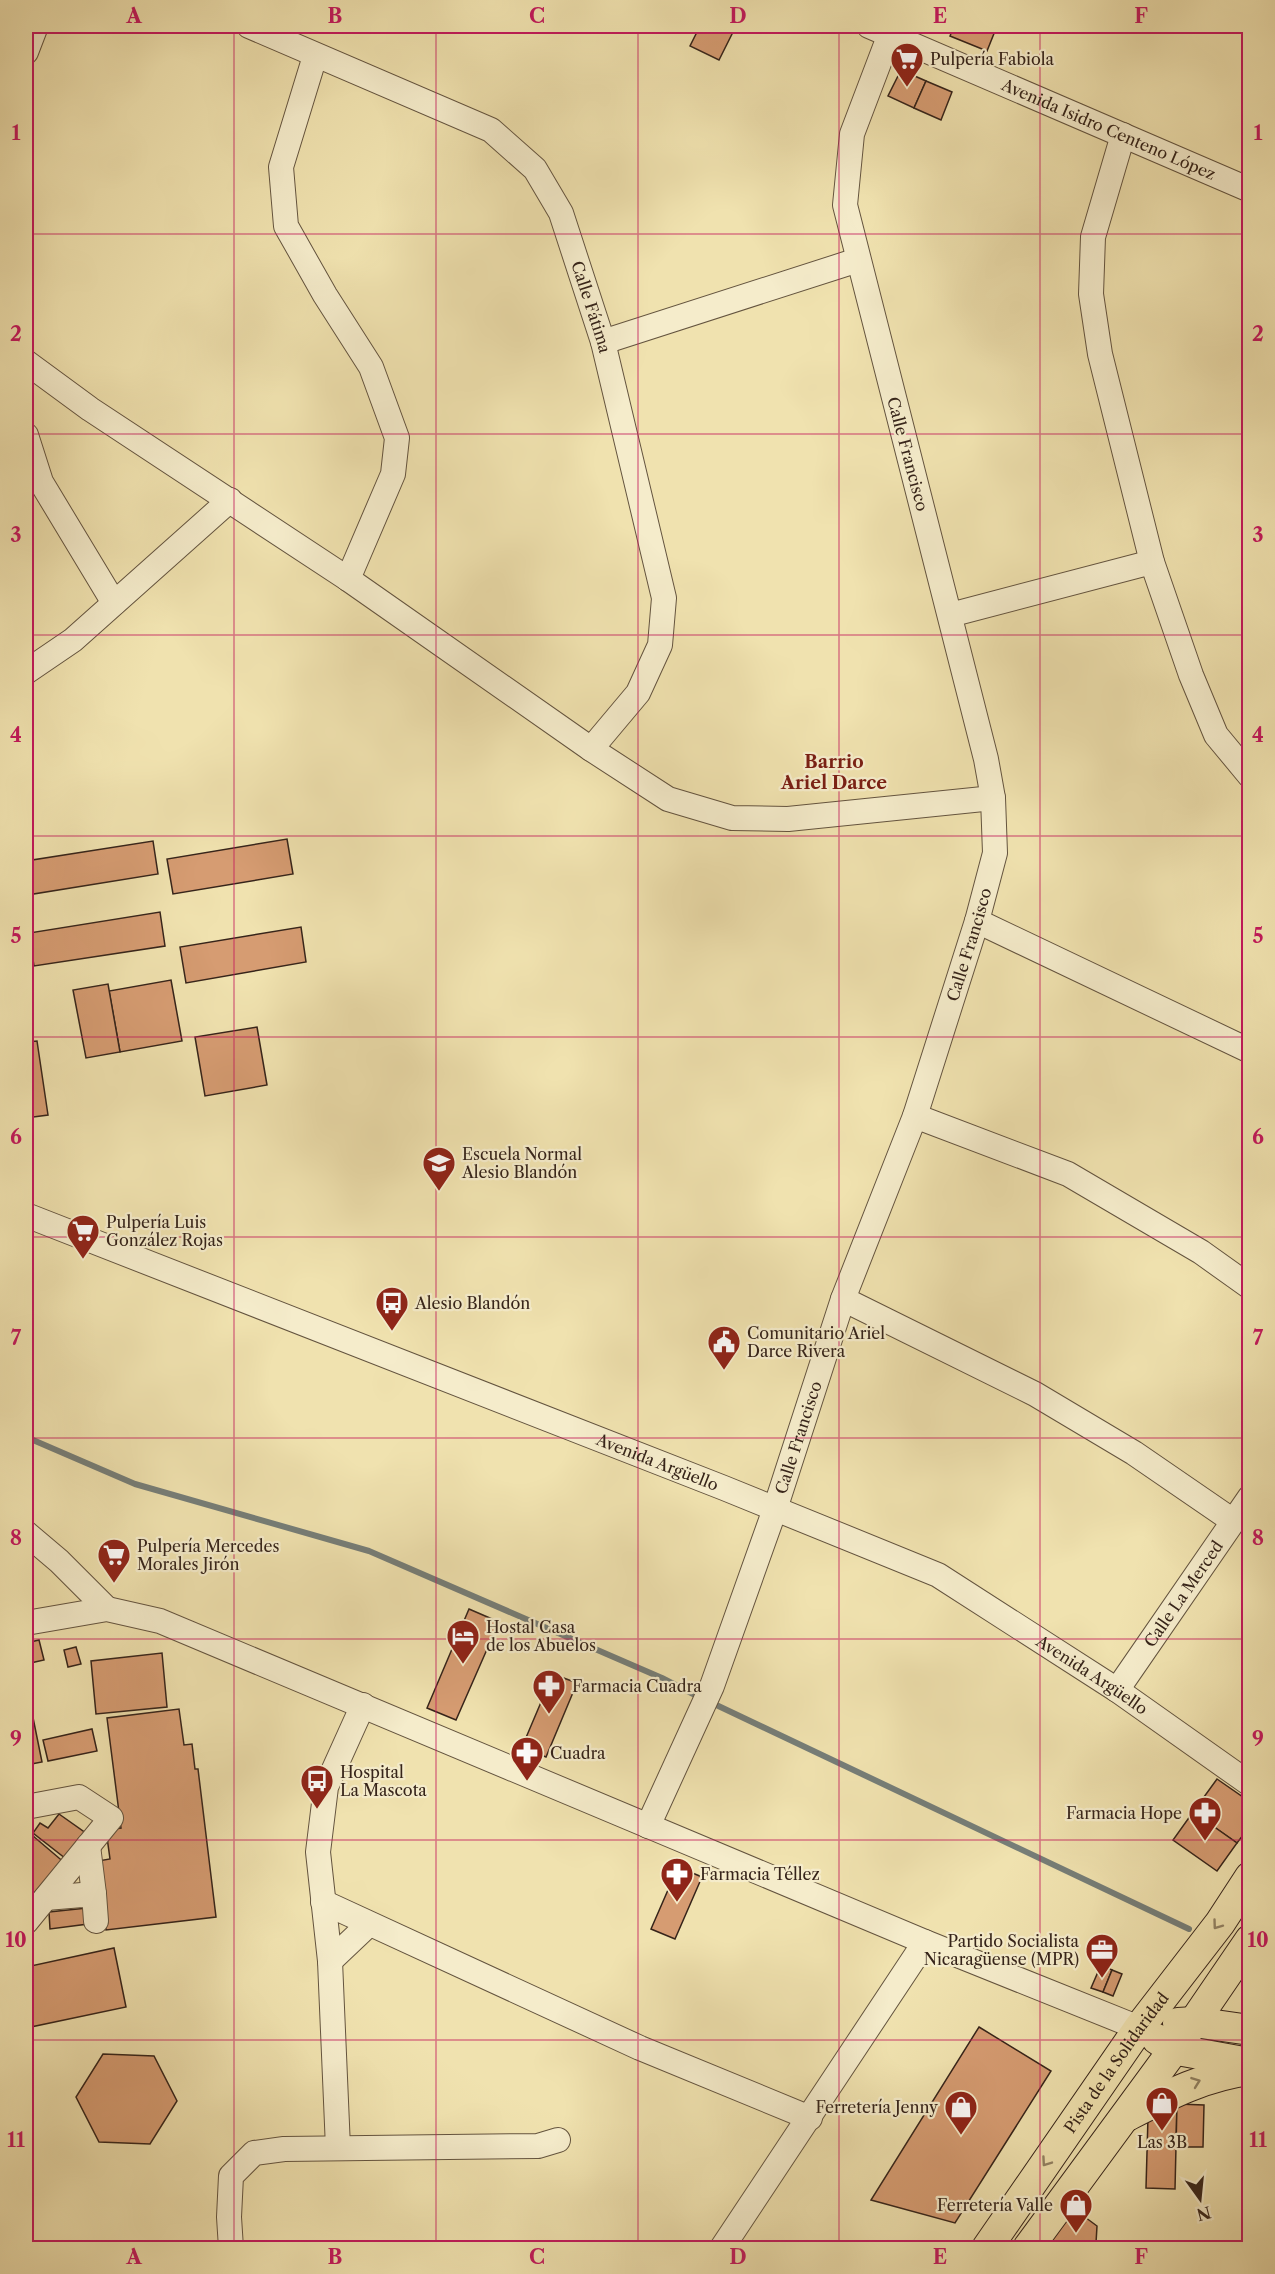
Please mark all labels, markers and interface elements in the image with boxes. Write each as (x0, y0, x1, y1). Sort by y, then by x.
text: A (125, 4, 142, 28)
text: B (328, 4, 343, 28)
text: C (529, 4, 545, 28)
text: D (729, 4, 747, 28)
text: E (933, 4, 947, 28)
text: F (1134, 4, 1148, 28)
supermarket icon: Pulpería Fabiola (889, 41, 925, 88)
place label: Pulpería Fabiola (930, 49, 1054, 69)
street label: Avenida Isidro Centeno López (998, 74, 1219, 184)
text: 1 (12, 121, 21, 145)
text: 1 (1254, 121, 1263, 145)
street label: Calle Fátima (567, 258, 615, 355)
text: 2 (10, 322, 22, 346)
text: 2 (1252, 322, 1264, 346)
street label: Calle Francisco (883, 395, 933, 513)
text: 3 (10, 523, 22, 547)
text: 3 (1252, 523, 1264, 547)
text: 4 (10, 723, 22, 747)
text: 4 (1252, 723, 1264, 747)
district label: Barrio Ariel Darce (780, 751, 887, 794)
street label: Calle Francisco (942, 885, 995, 1004)
text: 5 (10, 924, 22, 948)
text: 5 (1252, 924, 1264, 948)
text: 6 (10, 1125, 22, 1149)
text: 6 (1252, 1125, 1264, 1149)
place label: Escuela Normal Alesio Blandón (461, 1144, 582, 1182)
school or university icon: Escuela Normal Alesio Blandón (421, 1145, 457, 1192)
place label: Pulpería Luis González Rojas (106, 1212, 223, 1250)
supermarket icon: Pulpería Luis González Rojas (65, 1213, 101, 1260)
bus stop icon: Alesio Blandón (374, 1285, 410, 1332)
place label: Alesio Blandón (414, 1293, 530, 1313)
place label: Comunitario Ariel Darce Rivera (747, 1323, 885, 1361)
public building icon: Comunitario Ariel Darce Rivera (706, 1324, 742, 1371)
text: 7 (11, 1326, 22, 1350)
text: 7 (1253, 1326, 1264, 1350)
street label: Calle Francisco (771, 1378, 826, 1496)
street label: Avenida Argüello (593, 1429, 722, 1495)
text: 8 (10, 1526, 22, 1550)
text: 8 (1252, 1526, 1264, 1550)
place label: Pulpería Mercedes Morales Jirón (137, 1536, 279, 1574)
street label: Calle La Merced (1140, 1536, 1227, 1651)
supermarket icon: Pulpería Mercedes Morales Jirón (96, 1537, 132, 1584)
place label: Hostal Casa de los Abuelos (486, 1617, 596, 1655)
hotel icon: Hostal Casa de los Abuelos (445, 1618, 481, 1665)
street label: Avenida Argüello (1032, 1630, 1152, 1719)
pharmacy icon: Farmacia Cuadra (531, 1668, 567, 1715)
place label: Farmacia Cuadra (572, 1676, 702, 1696)
text: 9 (10, 1727, 22, 1751)
text: 9 (1252, 1727, 1264, 1751)
pharmacy icon: Cuadra (509, 1735, 545, 1782)
place label: Cuadra (550, 1743, 606, 1763)
place label: Hospital La Mascota (340, 1762, 427, 1800)
bus stop icon: Hospital La Mascota (299, 1763, 335, 1810)
pharmacy icon: Farmacia Hope (1187, 1795, 1223, 1842)
place label: Farmacia Hope (1066, 1803, 1182, 1823)
pharmacy icon: Farmacia Téllez (659, 1856, 695, 1903)
place label: Farmacia Téllez (700, 1864, 820, 1884)
one-way arrow (1213, 1919, 1224, 1930)
text: 10 (5, 1928, 27, 1952)
text: 10 (1247, 1928, 1269, 1952)
place label: Partido Socialista Nicaragüense (MPR) (924, 1931, 1080, 1969)
office icon: Partido Socialista Nicaragüense (MPR) (1084, 1932, 1120, 1979)
street label: Pista de la Solidaridad (1060, 1988, 1173, 2137)
one-way arrow (1190, 2077, 1201, 2090)
shop icon: Las 3B (1144, 2085, 1180, 2132)
shop icon: Ferretería Jenny (943, 2089, 979, 2136)
place label: Ferretería Jenny (815, 2097, 939, 2117)
text: 11 (7, 2128, 25, 2152)
text: 11 (1249, 2128, 1267, 2152)
place label: Las 3B (1137, 2132, 1187, 2152)
one-way arrow (1042, 2156, 1053, 2167)
north arrow (1170, 2169, 1230, 2229)
shop icon: Ferretería Valle (1058, 2187, 1094, 2234)
place label: Ferretería Valle (937, 2195, 1053, 2215)
text: N (1194, 2202, 1213, 2225)
text: A (125, 2245, 142, 2269)
text: B (328, 2245, 343, 2269)
text: C (529, 2245, 545, 2269)
text: D (729, 2245, 747, 2269)
text: E (933, 2245, 947, 2269)
text: F (1134, 2245, 1148, 2269)

